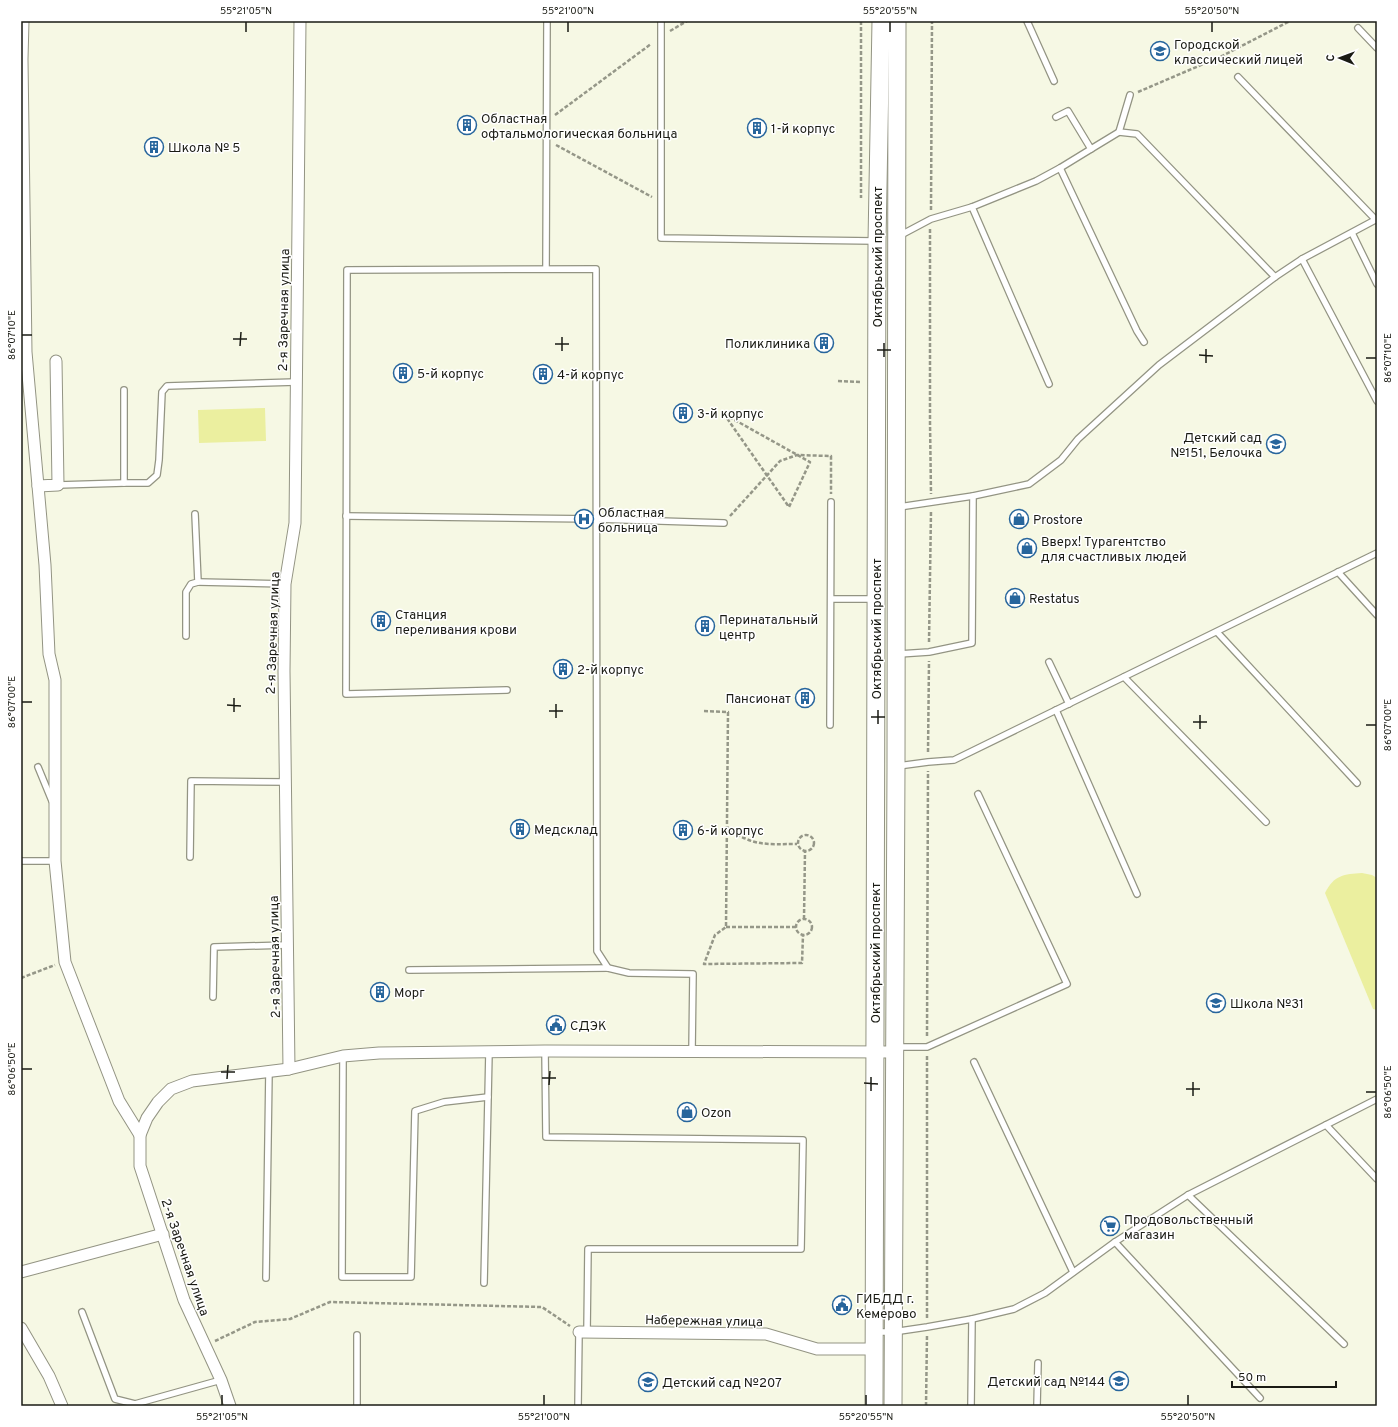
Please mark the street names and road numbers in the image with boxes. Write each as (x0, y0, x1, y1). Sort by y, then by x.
street label: Октябрьский проспект (871, 186, 887, 328)
street label: 2-я Заречная улица (276, 248, 294, 372)
street label: Октябрьский проспект (870, 558, 886, 700)
street label: 2-я Заречная улица (264, 571, 284, 695)
street label: Октябрьский проспект (869, 882, 885, 1024)
street label: 2-я Заречная улица (267, 895, 285, 1019)
street label: 2-я Заречная улица (157, 1197, 212, 1318)
street label: Набережная улица (645, 1313, 763, 1331)

